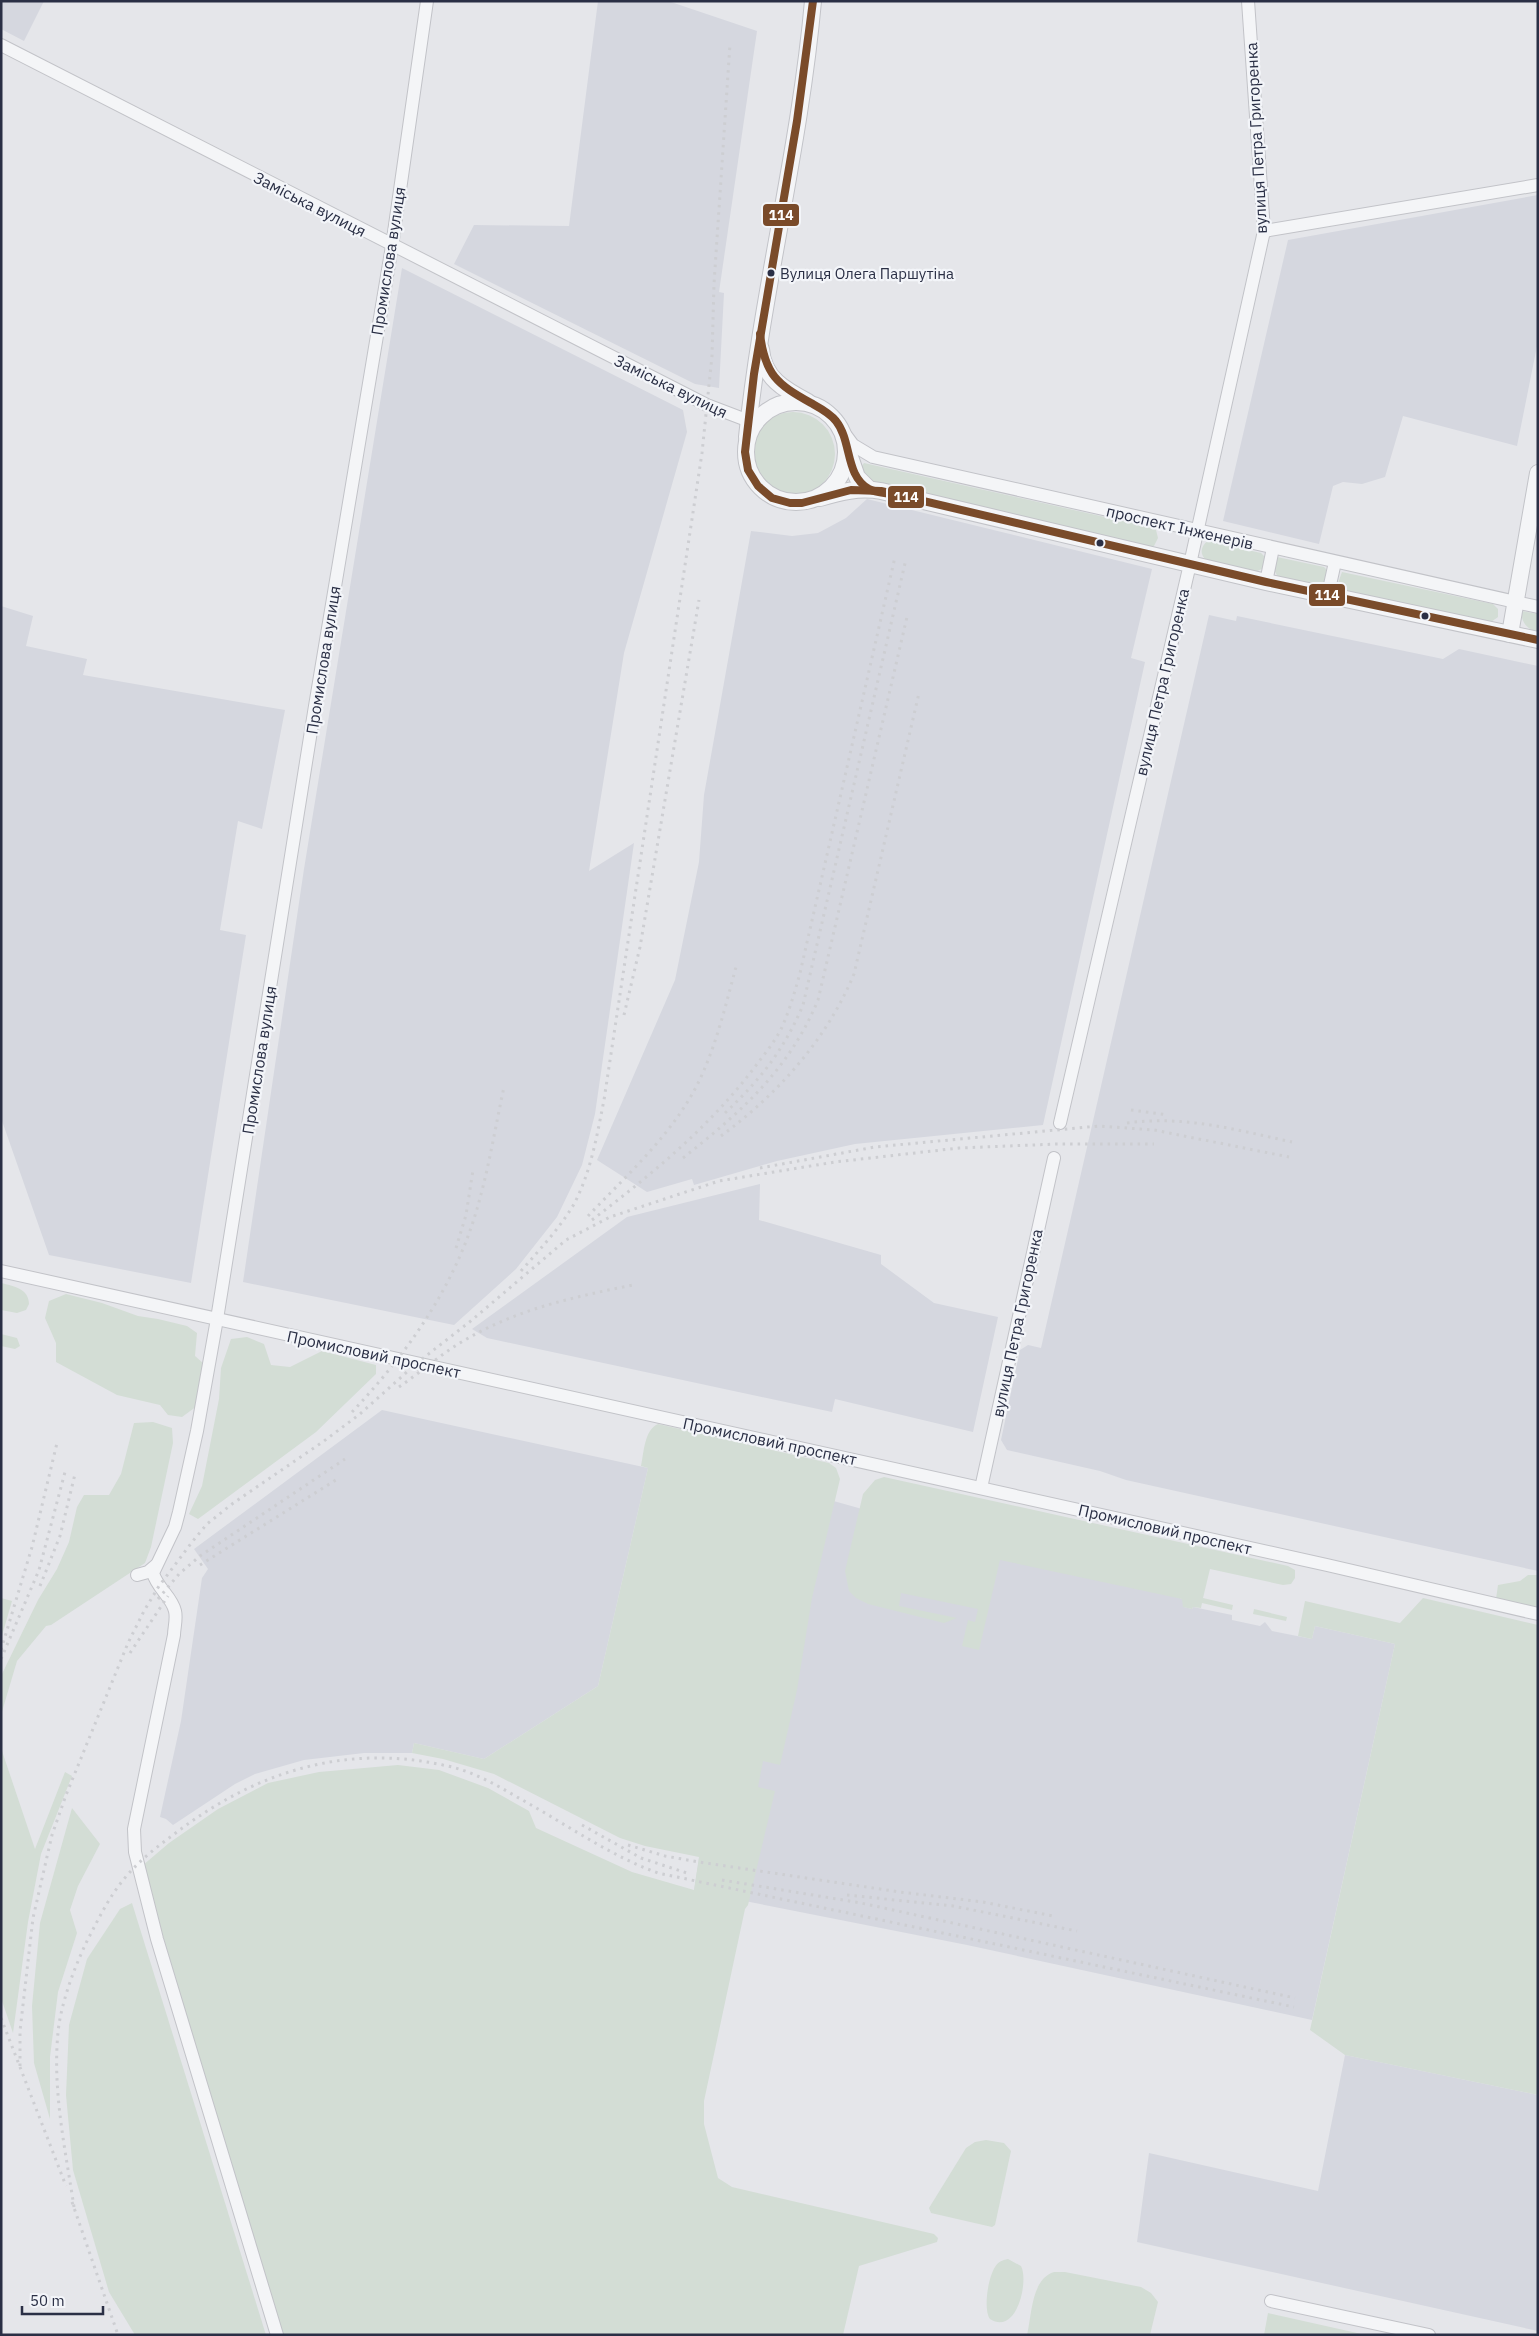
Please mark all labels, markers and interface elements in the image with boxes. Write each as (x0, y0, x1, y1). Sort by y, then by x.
street label: вулиця Петра Григоренка (1241, 41, 1271, 234)
street label: Заміська вулиця (250, 167, 370, 241)
street label: Промислова вулиця (366, 185, 410, 337)
line badge: 114 (762, 203, 800, 227)
text: 114 (768, 206, 794, 224)
place label: Вулиця Олега Паршутіна (780, 264, 954, 283)
marker: Вулиця Олега Паршутіна (766, 268, 776, 278)
street label: Заміська вулиця (611, 350, 731, 422)
line badge: 114 (887, 485, 925, 509)
text: 114 (893, 488, 919, 506)
street label: проспект Інженерів (1104, 500, 1256, 554)
unlabelled marker (1095, 538, 1105, 548)
line badge: 114 (1308, 583, 1346, 607)
street label: Промислова вулиця (301, 584, 345, 736)
street label: вулиця Петра Григоренка (1131, 586, 1193, 778)
text: 114 (1314, 586, 1340, 604)
unlabelled marker (1420, 611, 1430, 621)
street label: Промислова вулиця (237, 984, 281, 1136)
street label: вулиця Петра Григоренка (987, 1227, 1047, 1419)
street label: Промисловий проспект (285, 1326, 463, 1382)
street label: Промисловий проспект (681, 1413, 859, 1469)
street label: Промисловий проспект (1076, 1499, 1254, 1559)
scale bar (22, 2284, 104, 2316)
text: 50 m (30, 2291, 65, 2310)

